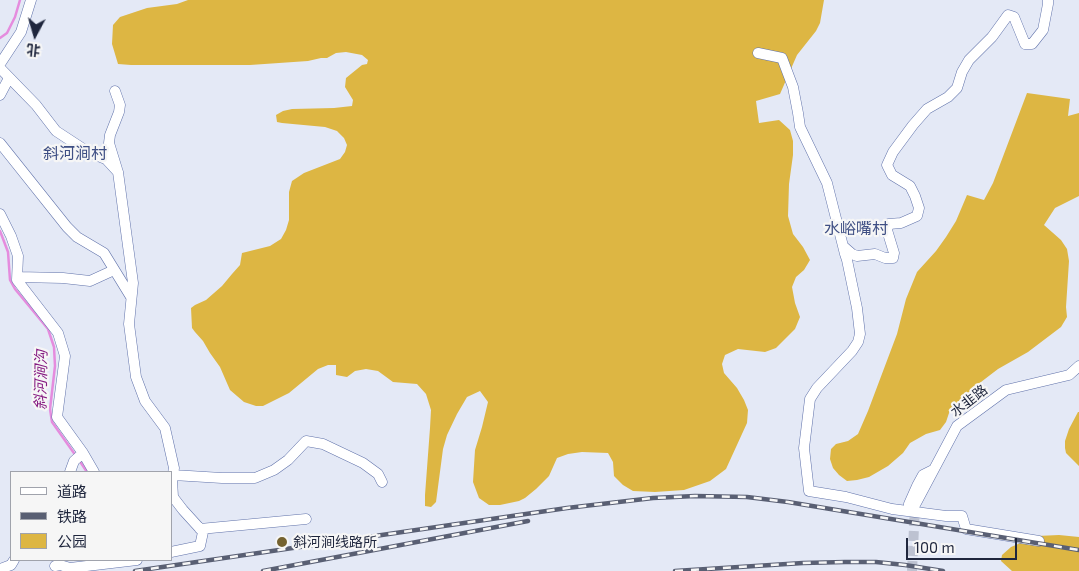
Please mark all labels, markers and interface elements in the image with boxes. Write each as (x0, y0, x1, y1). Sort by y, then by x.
north arrow (10, 10, 60, 60)
text: 北 (26, 41, 41, 60)
district label: 斜河涧村 (43, 144, 107, 164)
district label: 水峪嘴村 (824, 219, 888, 239)
water label: 斜河涧沟 (31, 350, 51, 410)
street label: 水韭路 (947, 381, 991, 421)
legend (10, 471, 172, 561)
text: 道路 (57, 482, 87, 500)
text: 铁路 (57, 507, 87, 525)
scale bar (909, 528, 1020, 560)
text: 公园 (57, 532, 87, 550)
place label: 斜河涧线路所 (293, 534, 377, 550)
marker: 斜河涧线路所 (275, 535, 289, 549)
text: 100 m (914, 538, 955, 556)

